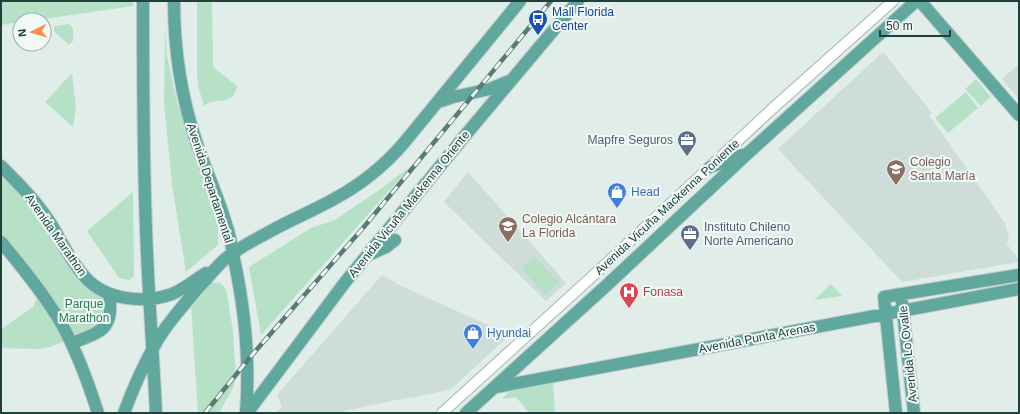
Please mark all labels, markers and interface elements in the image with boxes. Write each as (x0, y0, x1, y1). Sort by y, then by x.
place label: Mall Florida Center (552, 5, 614, 33)
bus stop icon: Mall Florida Center (527, 8, 549, 36)
north arrow (12, 12, 52, 52)
scale bar (880, 12, 950, 38)
text: 50 m (886, 19, 913, 33)
text: N (16, 28, 28, 37)
street label: Avenida Departamental (184, 121, 236, 245)
street label: Avenida Vicuña Mackenna Oriente (346, 128, 473, 280)
office icon: Mapfre Seguros (676, 129, 698, 157)
place label: Mapfre Seguros (588, 133, 673, 147)
street label: Avenida Vicuña Mackenna Poniente (592, 136, 742, 278)
place label: Colegio Santa María (910, 155, 976, 183)
school or university icon: Colegio Santa María (885, 158, 907, 186)
shop icon: Head (606, 181, 628, 209)
place label: Head (631, 185, 660, 199)
street label: Avenida Marathon (22, 191, 90, 279)
place label: Colegio Alcántara La Florida (522, 212, 616, 240)
school or university icon: Colegio Alcántara La Florida (497, 215, 519, 243)
place label: Instituto Chileno Norte Americano (704, 220, 794, 248)
office icon: Instituto Chileno Norte Americano (679, 223, 701, 251)
hospital icon: Fonasa (618, 281, 640, 309)
place label: Fonasa (643, 285, 683, 299)
park label: Parque Marathon (59, 297, 109, 325)
street label: Avenida Lo Ovalle (896, 305, 920, 403)
street label: Avenida Punta Arenas (697, 320, 817, 356)
shop icon: Hyundai (462, 322, 484, 350)
place label: Hyundai (487, 326, 531, 340)

